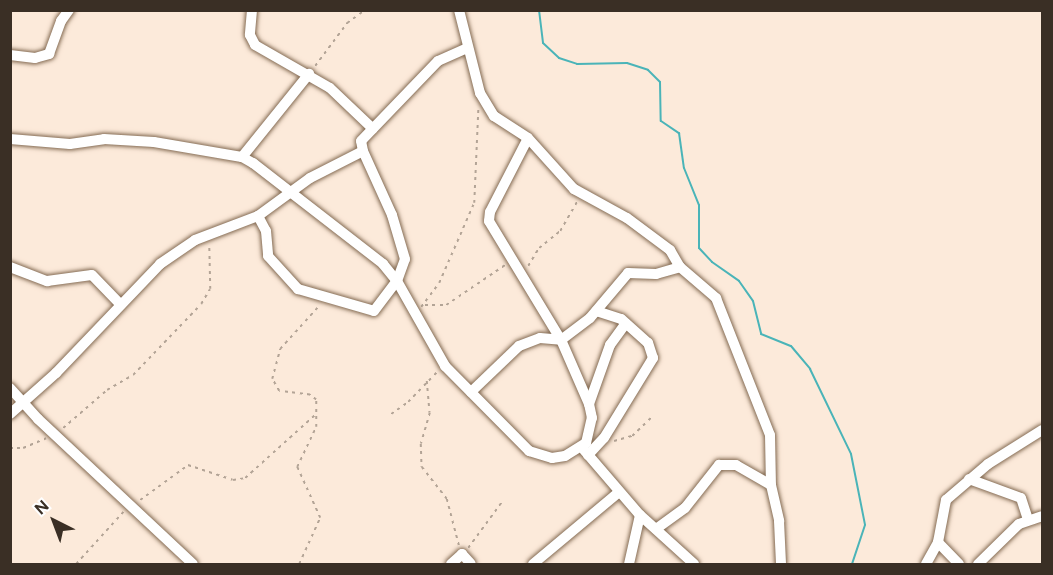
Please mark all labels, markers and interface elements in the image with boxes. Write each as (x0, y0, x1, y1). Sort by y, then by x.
north arrow (24, 491, 84, 551)
text: N (31, 496, 53, 518)

